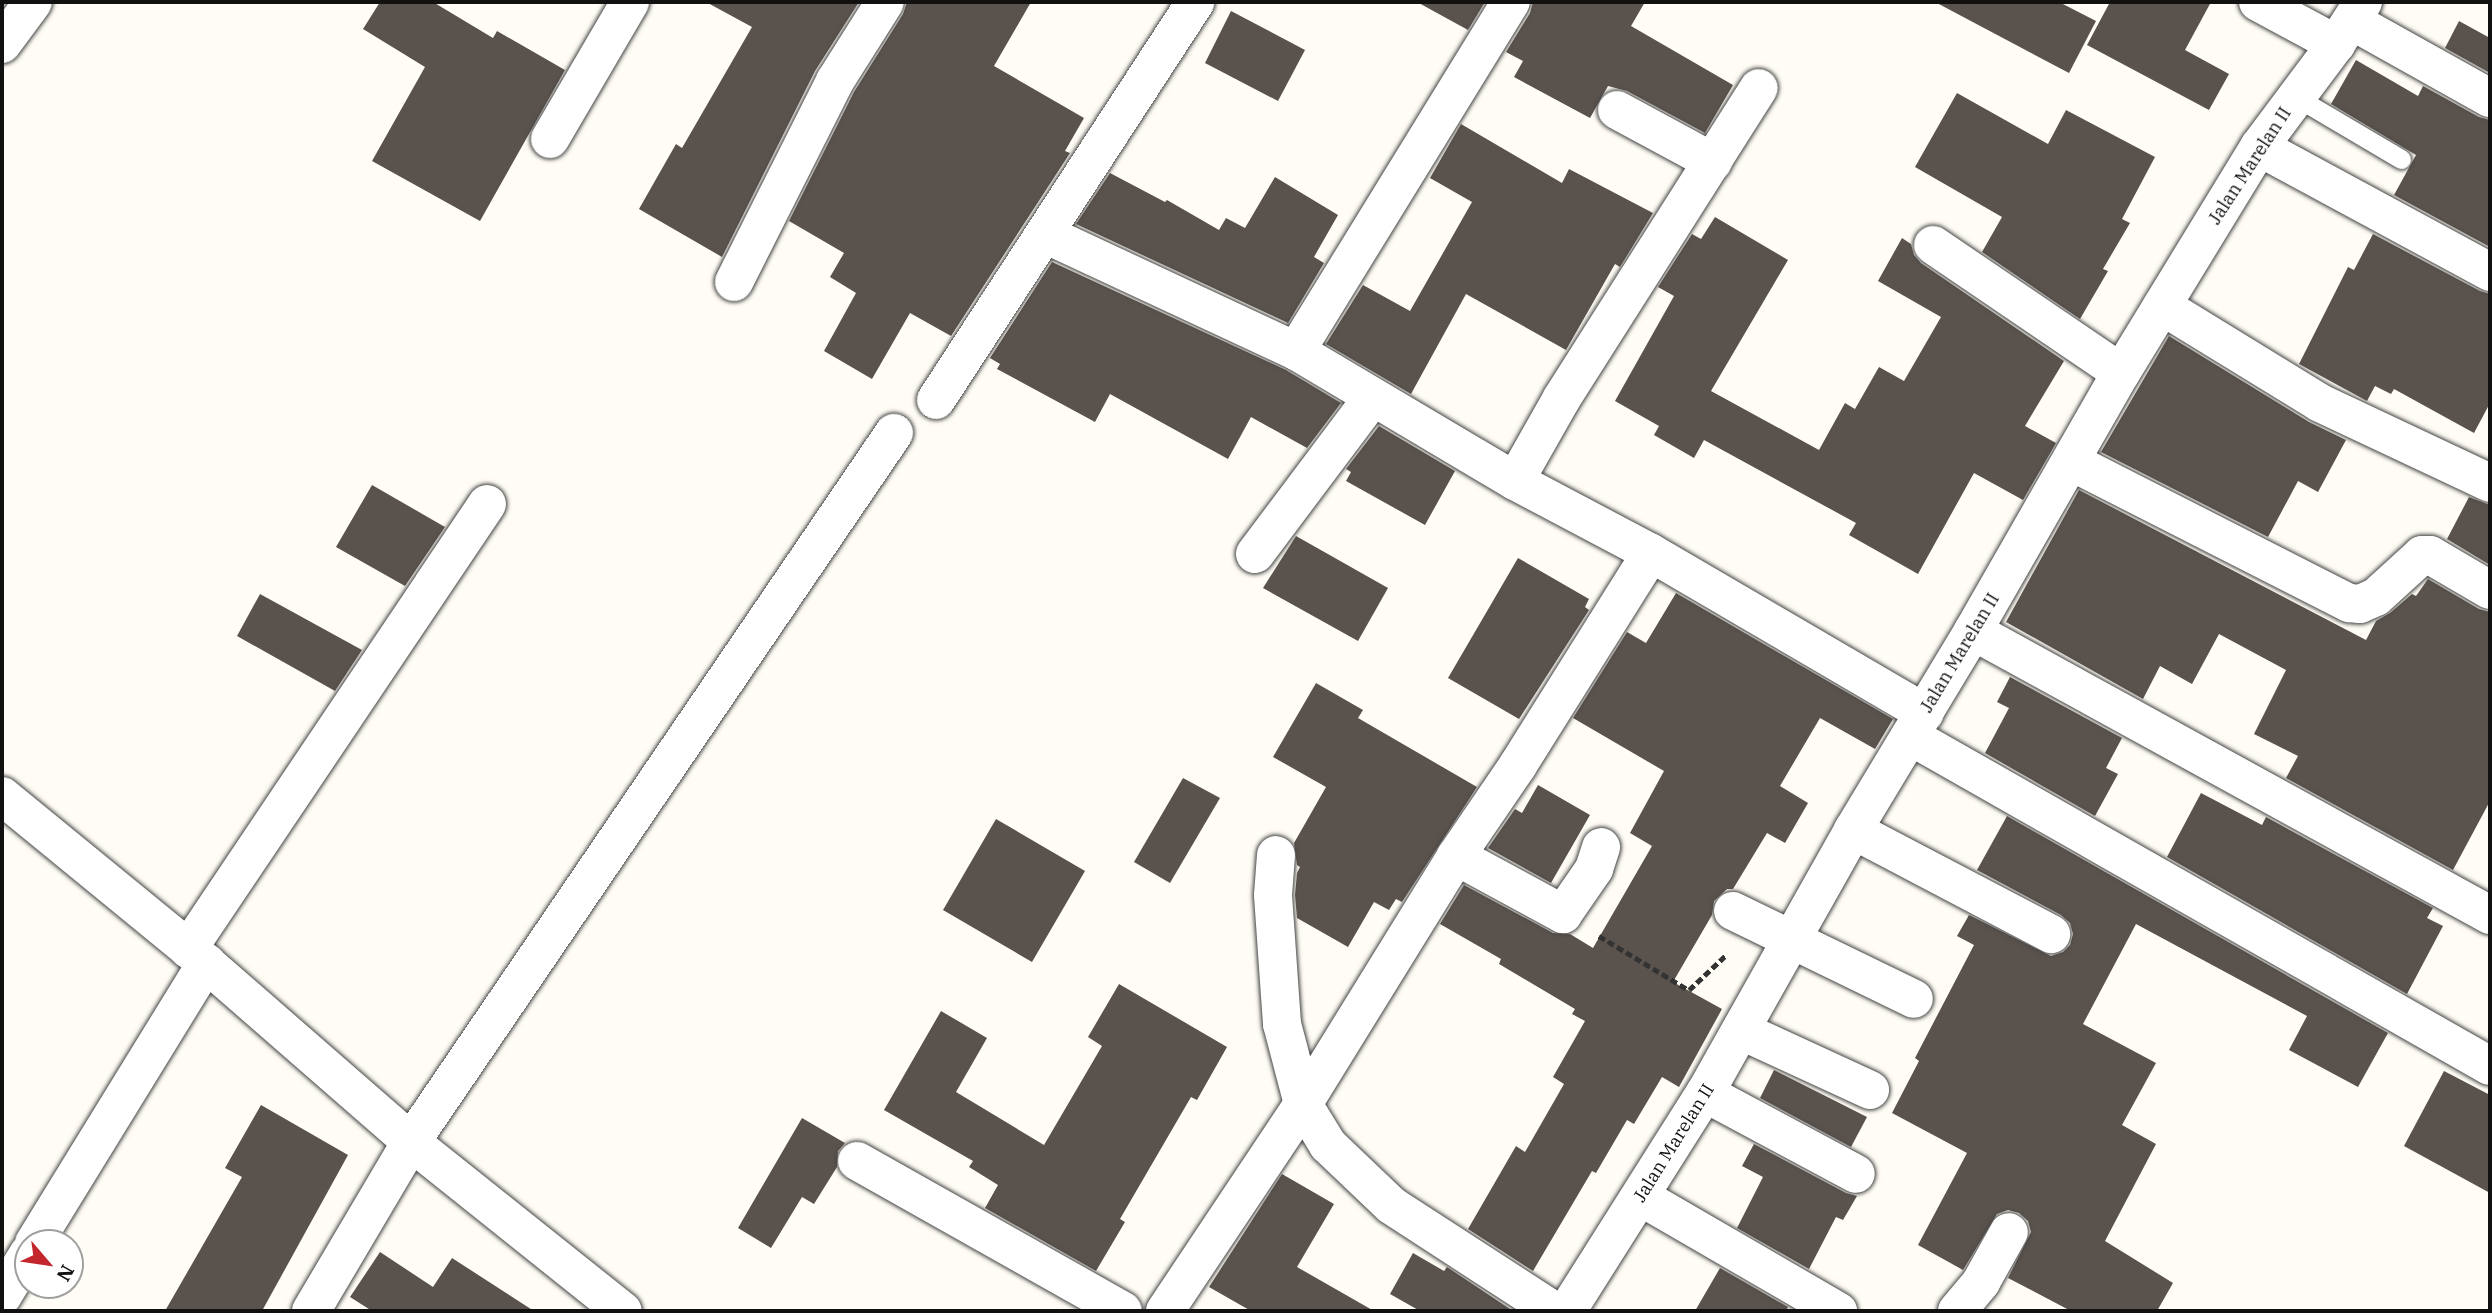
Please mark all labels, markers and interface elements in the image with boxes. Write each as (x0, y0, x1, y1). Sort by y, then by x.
street label: Jalan Marelan II (2204, 103, 2296, 229)
street label: Jalan Marelan II (1916, 589, 2004, 717)
street label: Jalan Marelan II (1629, 1080, 1719, 1206)
north arrow (14, 1229, 84, 1299)
text: N (51, 1261, 80, 1286)

